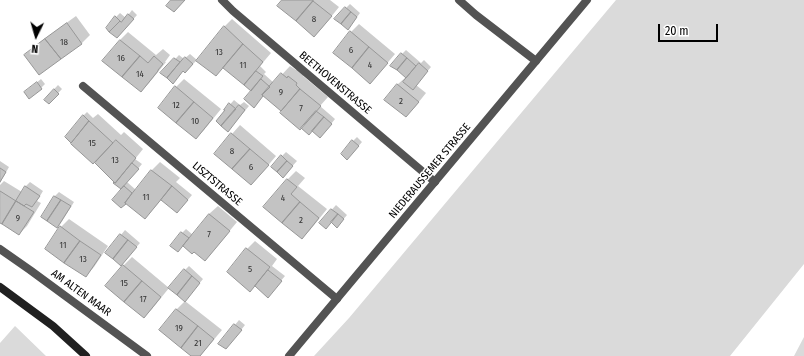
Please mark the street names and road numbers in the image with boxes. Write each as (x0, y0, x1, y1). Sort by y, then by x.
street label: BEETHOVENSTRASSE (296, 49, 374, 117)
street label: NIEDERAUSSEMER STRASSE (386, 121, 474, 221)
street label: LISZTSTRASSE (189, 159, 245, 209)
street label: AM ALTEN MAAR (48, 267, 114, 319)

